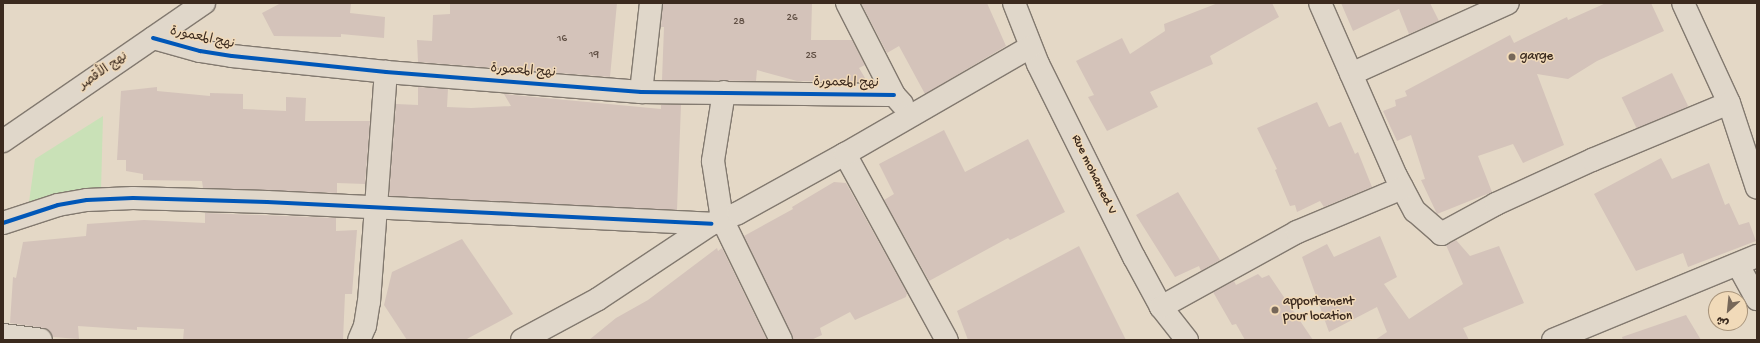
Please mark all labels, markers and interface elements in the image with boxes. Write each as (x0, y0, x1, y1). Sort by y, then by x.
house number: 26 (787, 11, 797, 25)
house number: 28 (733, 15, 745, 29)
street label: نهج المعمورة (168, 25, 236, 53)
house number: 16 (557, 32, 567, 46)
house number: 19 (589, 48, 599, 62)
house number: 25 (805, 49, 817, 63)
place label: garge (1520, 49, 1553, 65)
street label: نهج الأقصر (77, 50, 131, 94)
marker: garge (1507, 52, 1517, 62)
street label: نهج المعمورة (490, 62, 556, 82)
street label: نهج المعمورة (813, 76, 879, 92)
street label: Rue mohamed V (1067, 133, 1119, 217)
north arrow (1708, 291, 1748, 331)
place label: apportement pour location (1283, 295, 1354, 326)
marker: apportement pour location (1270, 305, 1280, 315)
text: ش (1715, 313, 1731, 329)

